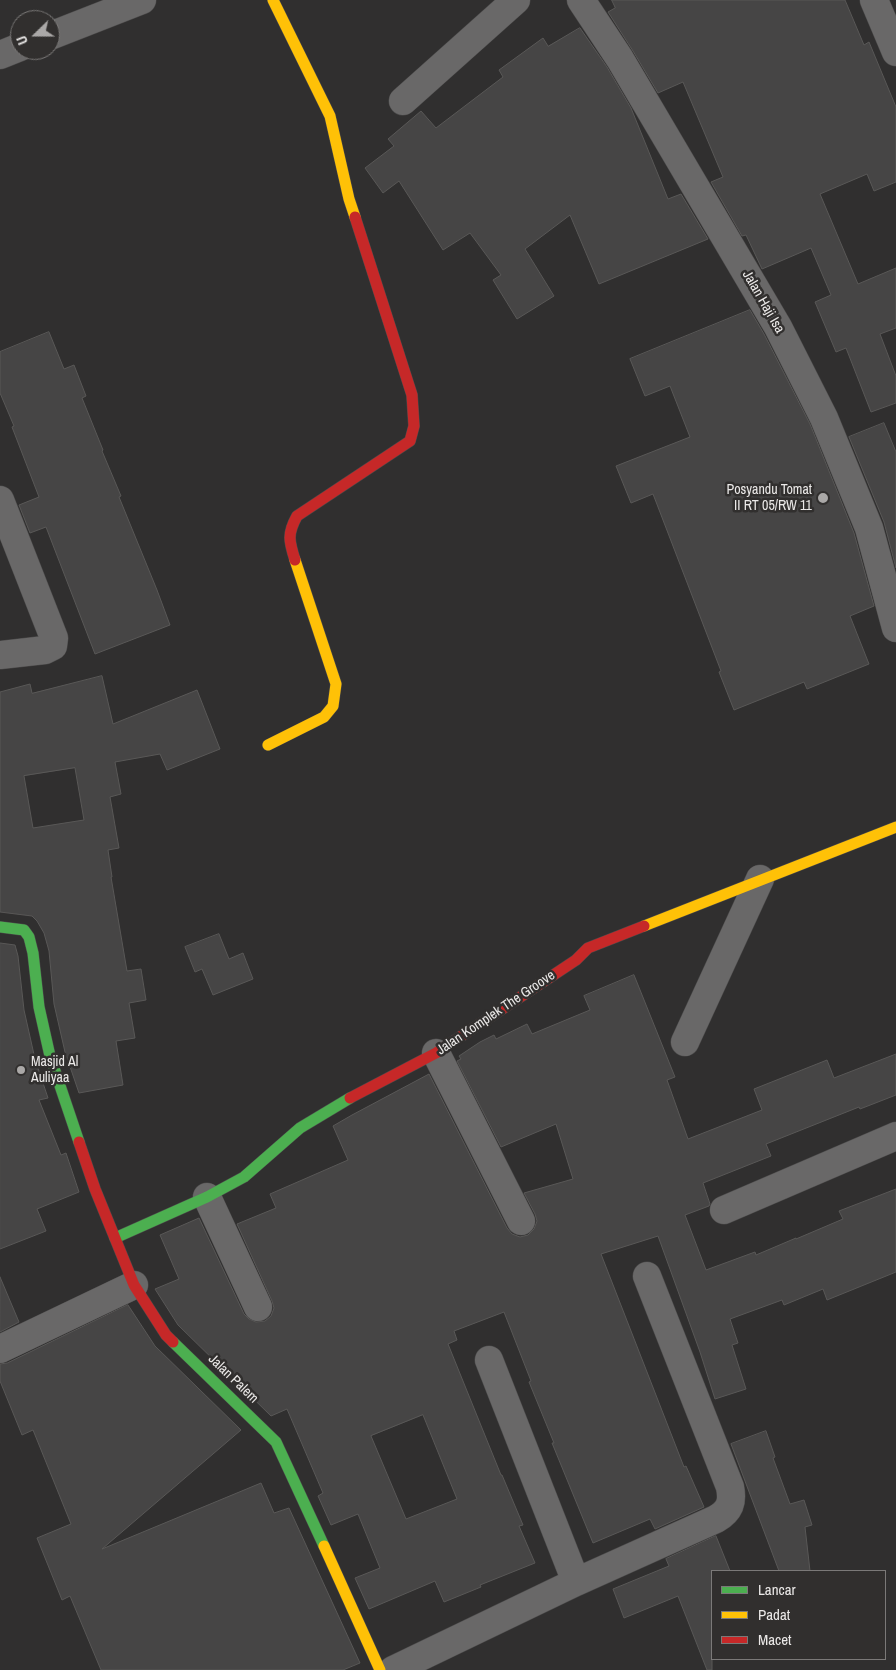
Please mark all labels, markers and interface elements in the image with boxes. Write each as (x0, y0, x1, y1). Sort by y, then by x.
north arrow (10, 10, 60, 60)
text: U (12, 33, 32, 47)
street label: Jalan Haji Isa (738, 268, 788, 336)
place label: Posyandu Tomat II RT 05/RW 11 (726, 482, 812, 514)
marker: Posyandu Tomat II RT 05/RW 11 (816, 491, 830, 505)
street label: Jalan Komplek The Groove (434, 967, 558, 1059)
place label: Masjid Al Auliyaa (31, 1054, 78, 1086)
marker: Masjid Al Auliyaa (15, 1064, 27, 1076)
street label: Jalan Palem (204, 1351, 262, 1407)
legend (711, 1570, 886, 1660)
text: Lancar (758, 1579, 796, 1600)
text: Padat (758, 1604, 790, 1625)
text: Macet (758, 1629, 792, 1650)

